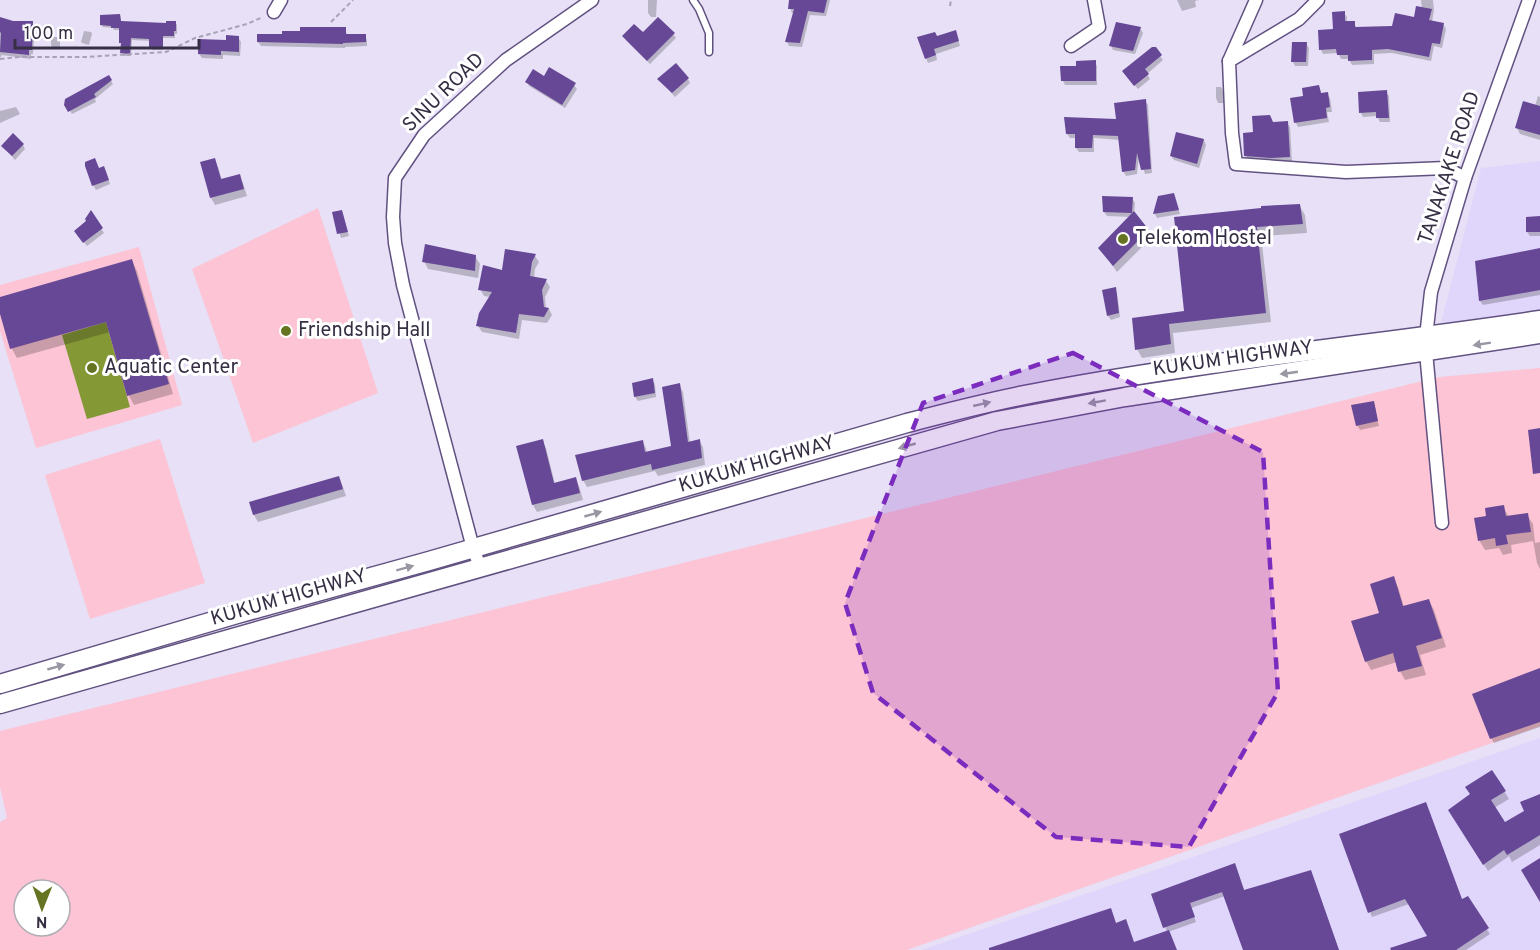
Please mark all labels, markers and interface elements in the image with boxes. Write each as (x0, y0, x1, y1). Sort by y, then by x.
scale bar (15, 12, 200, 50)
text: 100 m (24, 23, 73, 46)
street label: SINU ROAD (398, 48, 490, 138)
street label: TANAKAKE ROAD (1413, 88, 1487, 248)
place label: Telekom Hostel (1135, 226, 1272, 252)
marker: Telekom Hostel (1116, 232, 1130, 246)
place label: Friendship Hall (298, 318, 430, 344)
marker: Friendship Hall (279, 324, 293, 338)
street label: KUKUM HIGHWAY (1151, 335, 1315, 383)
one-way arrow (1473, 339, 1492, 348)
place label: Aquatic Center (104, 355, 238, 381)
marker: Aquatic Center (85, 361, 99, 375)
one-way arrow (1280, 368, 1299, 377)
one-way arrow (1087, 398, 1106, 407)
one-way arrow (973, 399, 992, 408)
street label: KUKUM HIGHWAY (676, 430, 838, 500)
one-way arrow (898, 442, 916, 451)
one-way arrow (583, 508, 602, 518)
one-way arrow (396, 562, 414, 572)
street label: KUKUM HIGHWAY (208, 563, 370, 633)
one-way arrow (47, 662, 65, 671)
north arrow (12, 878, 72, 938)
text: N (36, 911, 48, 931)

